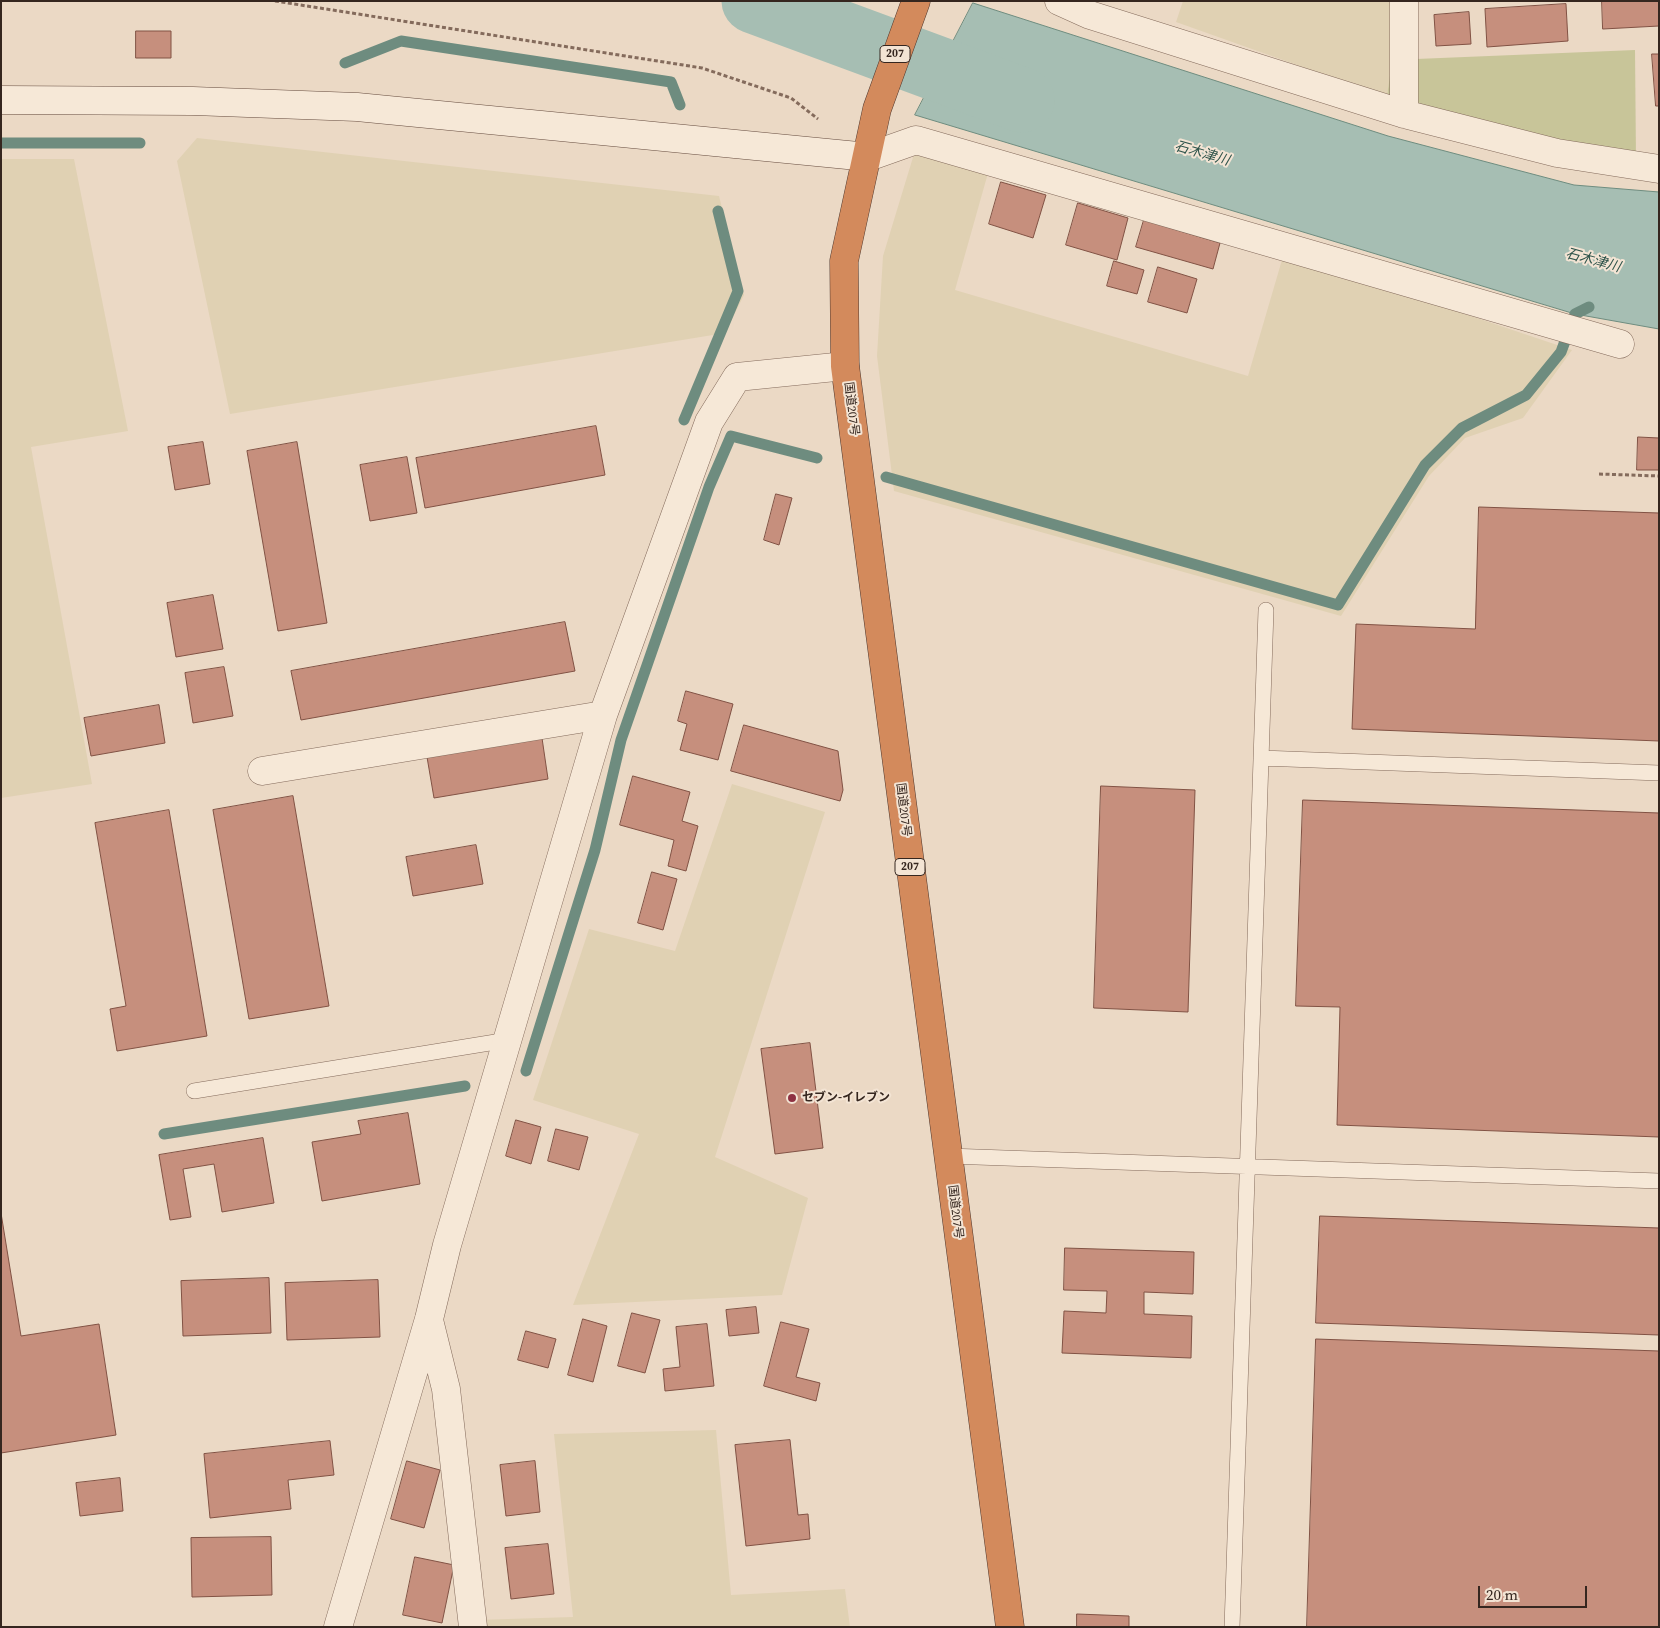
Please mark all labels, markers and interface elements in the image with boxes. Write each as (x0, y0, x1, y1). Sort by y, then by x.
road number: 207 (880, 46, 910, 62)
water label: 石木津川 (1173, 138, 1231, 170)
water label: 石木津川 (1564, 246, 1622, 276)
street label: 国道207号 (841, 381, 861, 437)
street label: 国道207号 (893, 782, 913, 838)
road number: 207 (895, 859, 925, 876)
place label: セブン-イレブン (802, 1091, 890, 1105)
marker: セブン-イレブン (786, 1092, 798, 1104)
street label: 国道207号 (945, 1184, 965, 1240)
scale bar (1480, 1576, 1589, 1608)
text: 20 m (1486, 1584, 1518, 1605)

